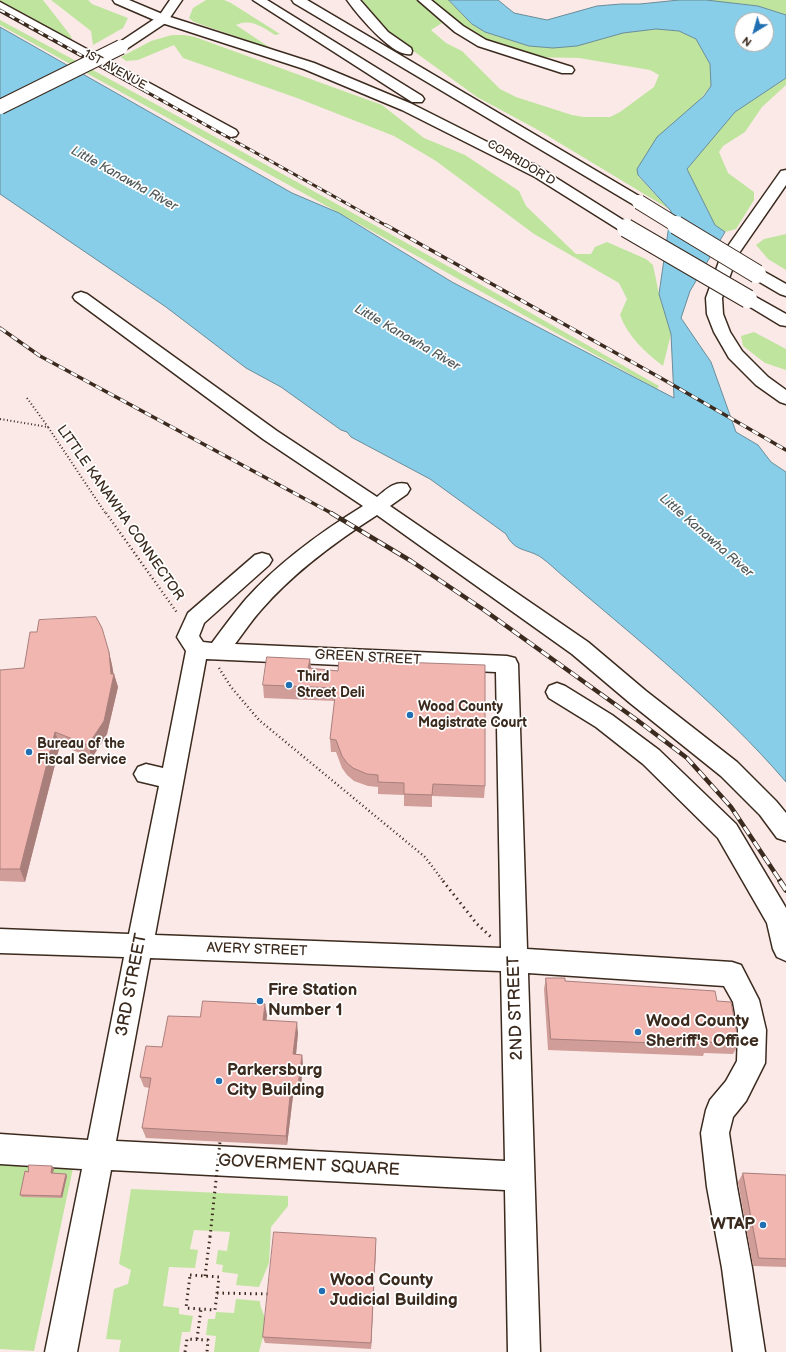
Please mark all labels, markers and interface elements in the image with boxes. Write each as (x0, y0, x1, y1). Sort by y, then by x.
north arrow (734, 12, 774, 52)
text: N (740, 34, 754, 49)
street label: 1ST AVENUE (81, 47, 149, 93)
street label: CORRIDOR D (484, 137, 558, 189)
water label: Little Kanawha River (68, 143, 180, 215)
water label: Little Kanawha River (352, 301, 462, 375)
street label: LITTLE KANAWHA CONNECTOR (53, 422, 187, 604)
water label: Little Kanawha River (656, 491, 756, 581)
street label: GREEN STREET (314, 647, 422, 669)
place label: Third Street Deli (297, 669, 365, 702)
marker: Third Street Deli (284, 680, 294, 690)
place label: Wood County Magistrate Court (418, 699, 527, 732)
marker: Wood County Magistrate Court (405, 710, 415, 720)
place label: Bureau of the Fiscal Service (37, 736, 126, 768)
marker: Bureau of the Fiscal Service (24, 747, 34, 757)
street label: 3RD STREET (112, 932, 152, 1038)
street label: AVERY STREET (206, 940, 308, 960)
street label: 2ND STREET (504, 955, 528, 1061)
place label: Fire Station Number 1 (268, 981, 357, 1021)
marker: Fire Station Number 1 (255, 996, 265, 1006)
place label: Wood County Sheriff's Office (646, 1012, 759, 1052)
marker: Wood County Sheriff's Office (633, 1027, 643, 1037)
place label: Parkersburg City Building (227, 1061, 324, 1101)
marker: Parkersburg City Building (214, 1076, 224, 1086)
street label: GOVERMENT SQUARE (218, 1151, 400, 1181)
place label: WTAP (710, 1215, 755, 1235)
marker: WTAP (758, 1220, 768, 1230)
place label: Wood County Judicial Building (330, 1271, 458, 1311)
marker: Wood County Judicial Building (317, 1286, 327, 1296)

